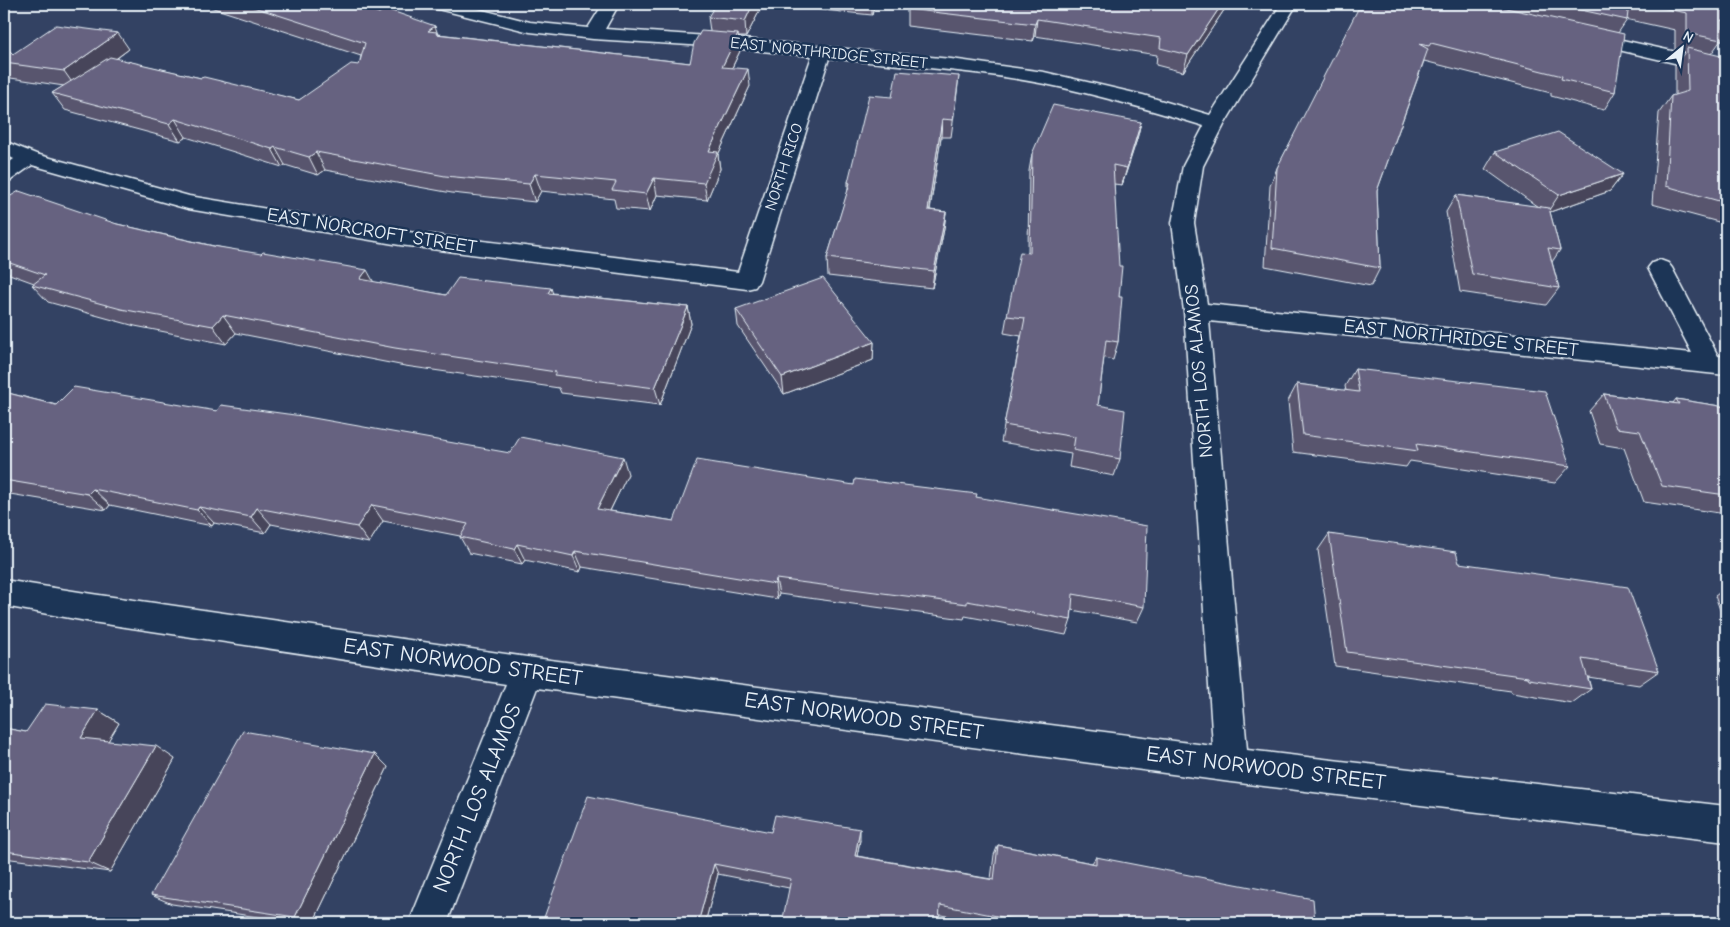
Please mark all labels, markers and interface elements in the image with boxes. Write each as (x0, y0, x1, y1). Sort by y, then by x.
north arrow (1658, 22, 1708, 72)
text: N (1680, 27, 1696, 47)
street label: EAST NORTHRIDGE STREET (729, 34, 929, 72)
street label: NORTH RICO (761, 121, 807, 213)
street label: EAST NORCROFT STREET (265, 204, 479, 258)
street label: NORTH LOS ALAMOS (1180, 283, 1218, 459)
street label: EAST NORTHRIDGE STREET (1343, 315, 1579, 361)
street label: EAST NORWOOD STREET (342, 632, 585, 692)
street label: EAST NORWOOD STREET (743, 686, 986, 746)
street label: NORTH LOS ALAMOS (427, 700, 527, 896)
street label: EAST NORWOOD STREET (1145, 740, 1388, 796)

